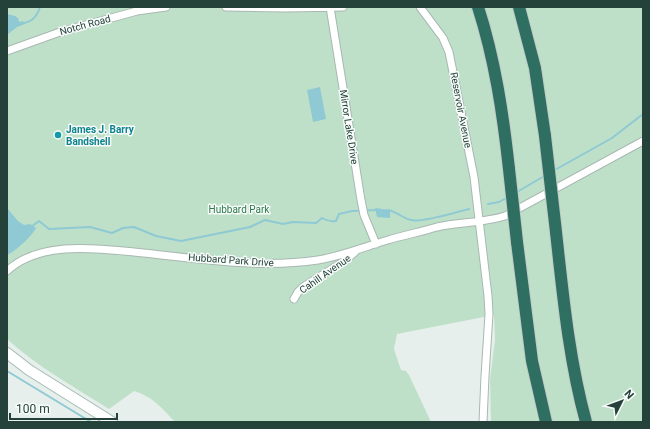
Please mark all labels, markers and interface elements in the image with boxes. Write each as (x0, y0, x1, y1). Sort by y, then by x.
street label: Notch Road (58, 13, 112, 37)
street label: Reservoir Avenue (448, 71, 474, 149)
street label: Mirror Lake Drive (338, 89, 360, 165)
place label: James J. Barry Bandshell (66, 124, 135, 147)
marker: James J. Barry Bandshell (53, 130, 63, 140)
park label: Hubbard Park (209, 204, 270, 215)
street label: Hubbard Park Drive (188, 252, 274, 268)
street label: Cahill Avenue (297, 252, 353, 296)
north arrow (602, 381, 642, 421)
text: N (622, 387, 637, 402)
scale bar (10, 395, 117, 421)
text: 100 m (16, 402, 50, 416)

